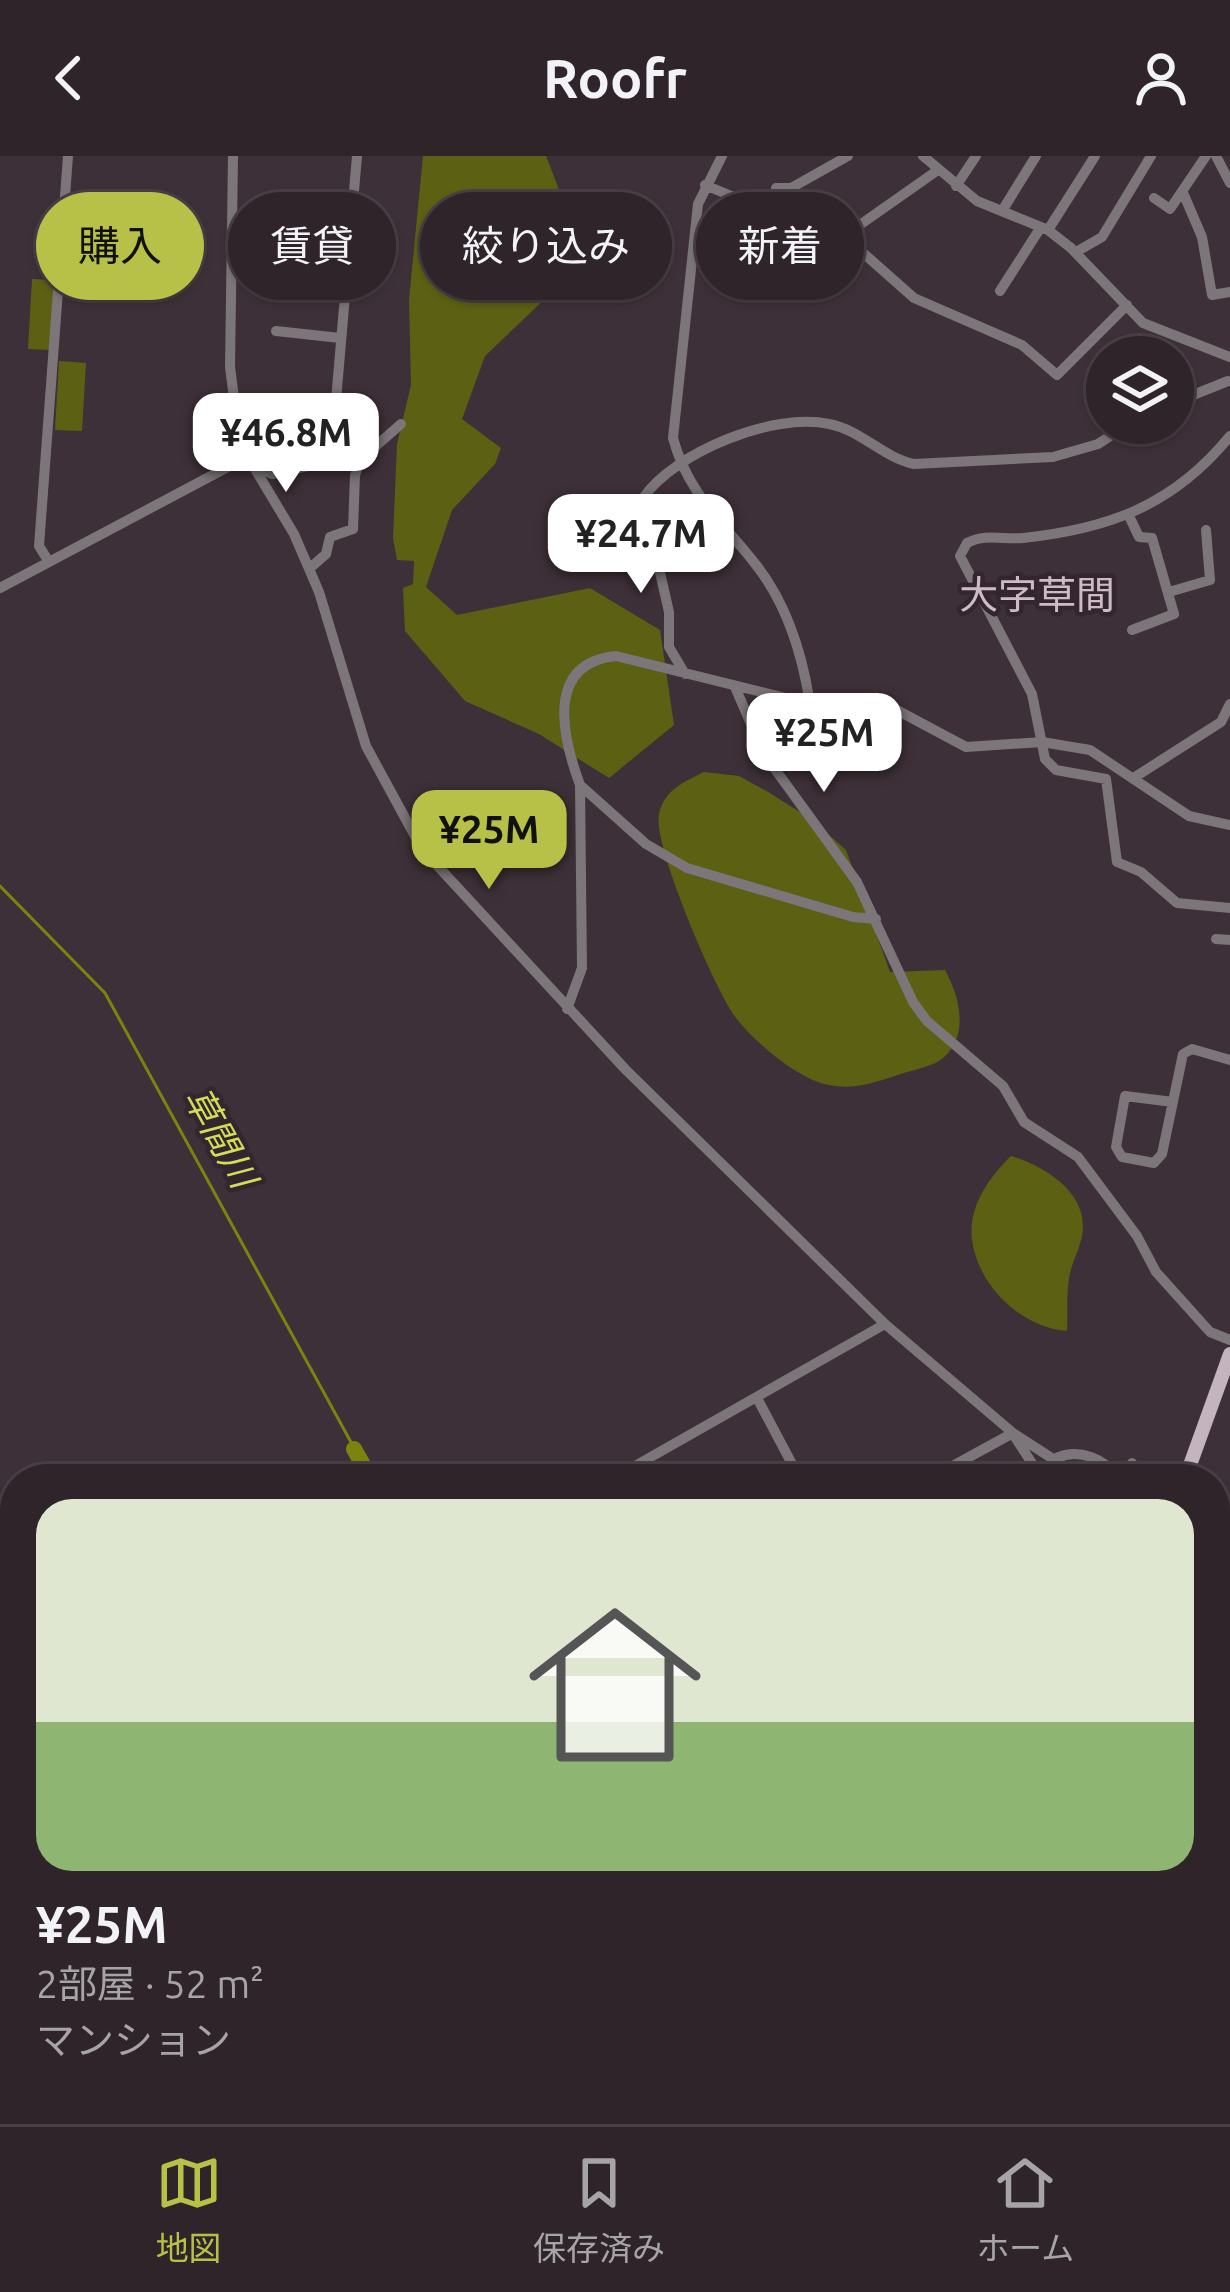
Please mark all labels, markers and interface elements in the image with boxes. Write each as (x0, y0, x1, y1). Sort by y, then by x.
icon: back (36, 45, 102, 111)
icon: person (1128, 45, 1194, 111)
text: Roofr (543, 48, 687, 108)
chip: 購入 (36, 192, 204, 300)
chip: 賃貸 (228, 192, 396, 300)
chip: 絞り込み (420, 192, 672, 300)
chip: 新着 (696, 192, 864, 300)
map controls (1086, 336, 1194, 444)
button: layers (1086, 336, 1194, 444)
pin: ¥46.8M (188, 393, 384, 495)
text: ¥46.8M (220, 410, 352, 453)
pin: ¥24.7M (543, 494, 739, 596)
text: ¥24.7M (575, 511, 707, 554)
district label: 大字草間 (959, 573, 1115, 616)
pin: ¥25M (753, 693, 895, 795)
text: ¥25M (774, 710, 874, 753)
pin: ¥25M (418, 790, 560, 892)
text: ¥25M (439, 807, 539, 850)
water label: 草間川 (177, 1080, 267, 1198)
icon: home (507, 1577, 723, 1793)
text: ¥25M (36, 1895, 168, 1953)
text: 2部屋 · 52 m² (36, 1962, 264, 2005)
text: マンション (36, 2018, 231, 2061)
tab: 地図 (156, 2150, 222, 2270)
tab: 保存済み (533, 2150, 665, 2270)
tab: ホーム (976, 2150, 1074, 2270)

